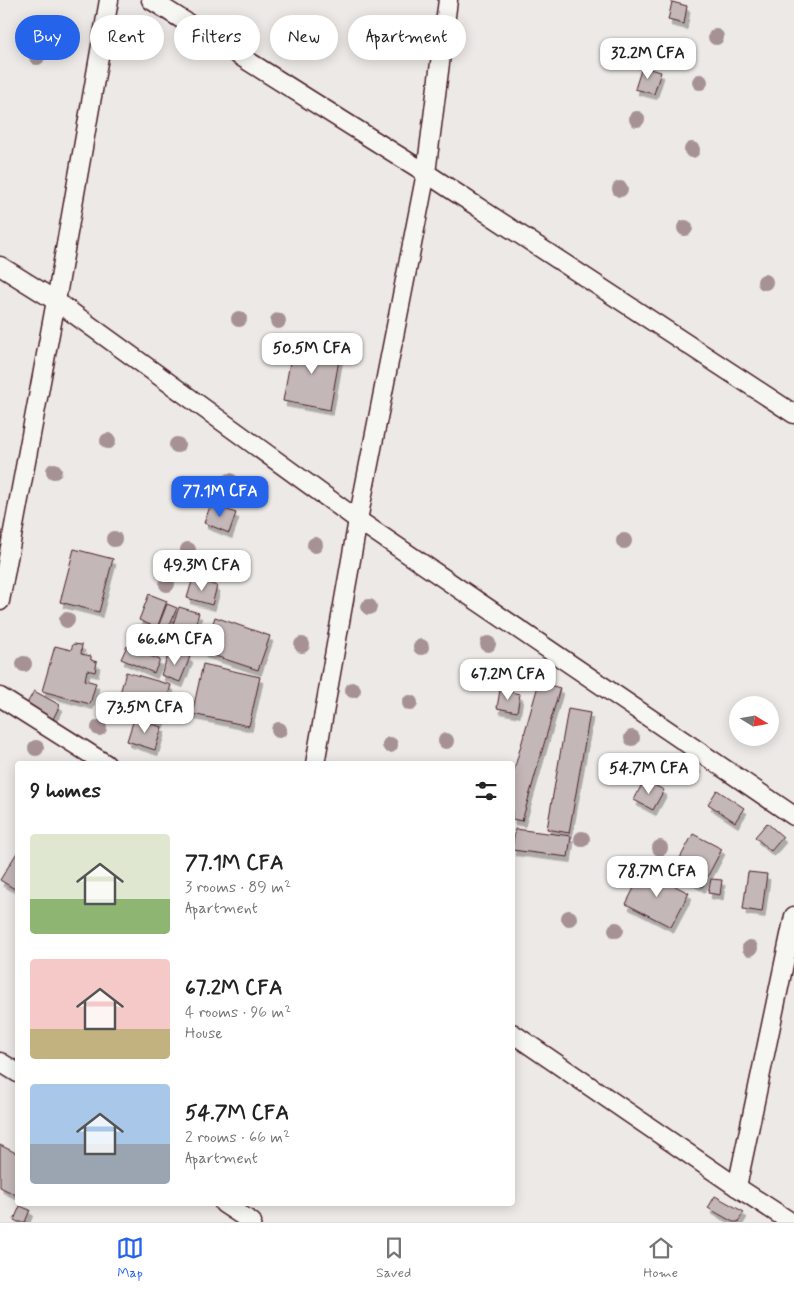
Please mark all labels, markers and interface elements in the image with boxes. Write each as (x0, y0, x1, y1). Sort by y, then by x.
chip: Buy (15, 15, 80, 60)
chip: Rent (90, 15, 164, 60)
chip: Filters (174, 15, 260, 60)
chip: New (270, 15, 338, 60)
chip: Apartment (348, 15, 466, 60)
pin: 32.2M CFA (591, 38, 705, 80)
text: 32.2M CFA (611, 43, 685, 64)
pin: 50.5M CFA (255, 332, 369, 375)
text: 50.5M CFA (273, 338, 351, 359)
pin: 77.1M CFA (163, 476, 277, 518)
text: 77.1M CFA (182, 481, 258, 502)
pin: 49.3M CFA (145, 550, 259, 592)
text: 49.3M CFA (164, 555, 240, 576)
pin: 66.6M CFA (118, 624, 232, 666)
text: 66.6M CFA (137, 629, 213, 650)
pin: 67.2M CFA (451, 658, 565, 701)
text: 67.2M CFA (471, 664, 545, 685)
pin: 73.5M CFA (88, 692, 202, 734)
north arrow (729, 696, 779, 746)
map controls (729, 696, 779, 746)
text: 73.5M CFA (107, 697, 183, 718)
pin: 54.7M CFA (592, 752, 706, 795)
text: 54.7M CFA (609, 758, 689, 779)
text: 9 homes (30, 777, 101, 805)
icon: filters (472, 777, 500, 805)
text: 77.1M CFA (185, 849, 284, 877)
icon: home (70, 854, 130, 914)
pin: 78.7M CFA (600, 856, 714, 898)
text: 78.7M CFA (618, 861, 696, 882)
text: 3 rooms · 89 m² (185, 877, 291, 898)
text: Apartment (185, 898, 258, 919)
text: 67.2M CFA (185, 974, 283, 1002)
icon: home (70, 979, 130, 1039)
text: 4 rooms · 96 m² (185, 1002, 291, 1023)
text: House (185, 1023, 223, 1044)
text: 54.7M CFA (185, 1099, 289, 1127)
icon: home (70, 1104, 130, 1164)
text: 2 rooms · 66 m² (185, 1127, 290, 1148)
text: Apartment (185, 1148, 258, 1169)
tab: Map (116, 1234, 144, 1282)
tab: Saved (376, 1234, 411, 1282)
tab: Home (643, 1234, 678, 1282)

